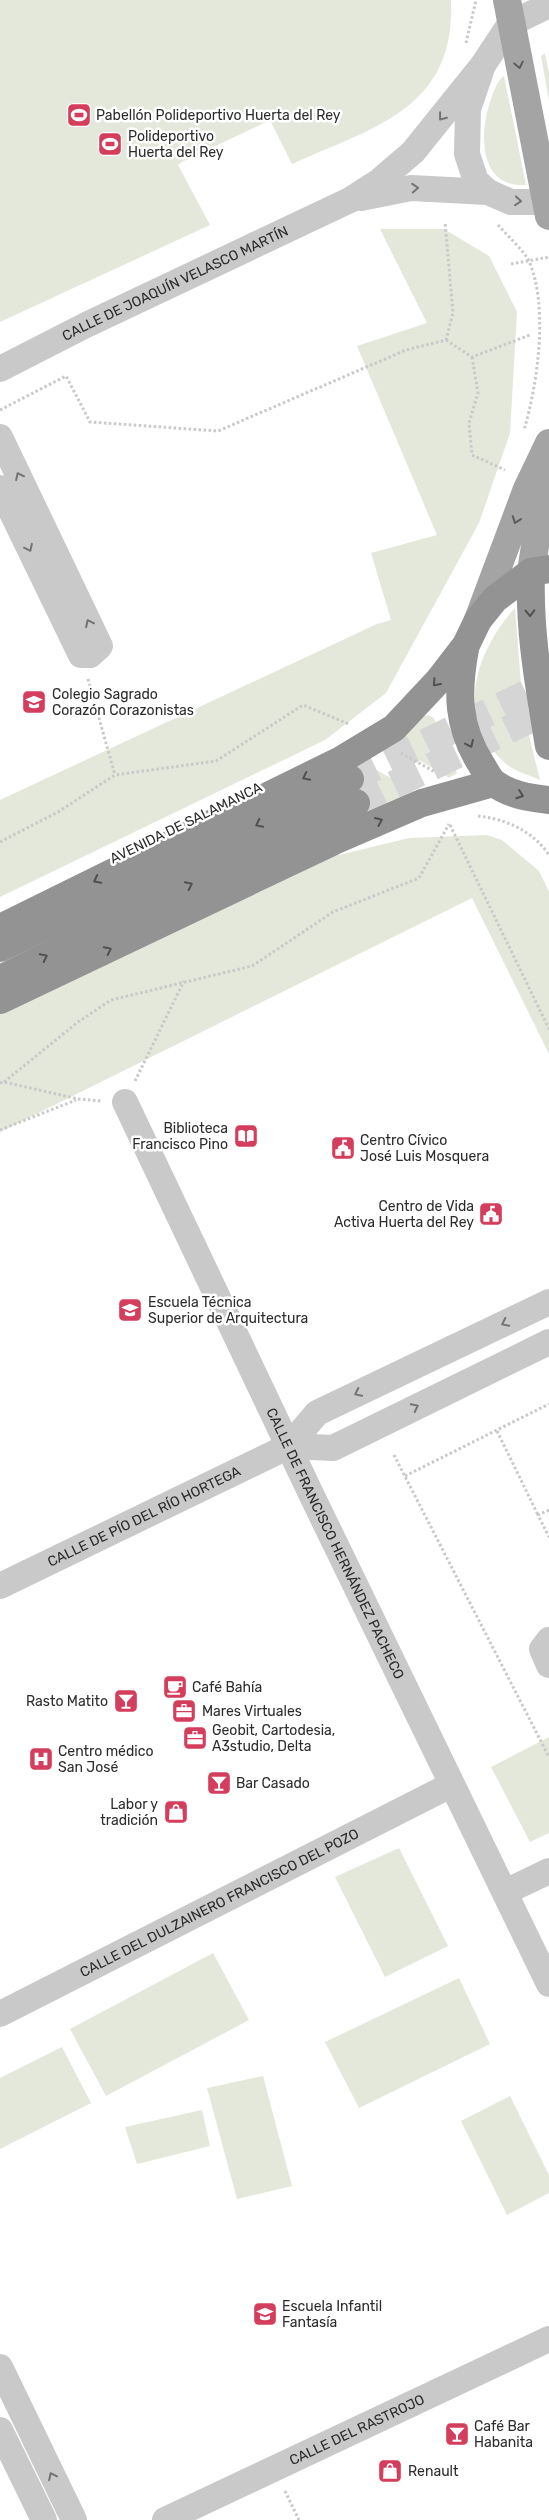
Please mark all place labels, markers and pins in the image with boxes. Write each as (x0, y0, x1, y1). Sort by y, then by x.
sports icon: Pabellón Polideportivo Huerta del Rey (66, 102, 92, 128)
place label: Pabellón Polideportivo Huerta del Rey (96, 107, 341, 124)
place label: Polideportivo Huerta del Rey (128, 128, 224, 161)
sports icon: Polideportivo Huerta del Rey (97, 131, 123, 157)
place label: Colegio Sagrado Corazón Corazonistas (52, 686, 194, 719)
school or university icon: Colegio Sagrado Corazón Corazonistas (21, 689, 47, 715)
place label: Biblioteca Francisco Pino (132, 1120, 228, 1153)
library icon: Biblioteca Francisco Pino (233, 1123, 259, 1149)
place label: Centro Cívico José Luis Mosquera (360, 1132, 489, 1165)
public building icon: Centro Cívico José Luis Mosquera (330, 1135, 356, 1161)
place label: Centro de Vida Activa Huerta del Rey (334, 1198, 474, 1231)
public building icon: Centro de Vida Activa Huerta del Rey (478, 1201, 504, 1227)
place label: Escuela Técnica Superior de Arquitectura (148, 1294, 308, 1327)
school or university icon: Escuela Técnica Superior de Arquitectura (117, 1297, 143, 1323)
cafe icon: Café Bahía (162, 1674, 188, 1700)
place label: Café Bahía (192, 1679, 262, 1696)
bar icon: Rasto Matito (113, 1688, 139, 1714)
place label: Rasto Matito (26, 1693, 108, 1710)
office icon: Mares Virtuales (171, 1698, 197, 1724)
place label: Mares Virtuales (202, 1703, 302, 1720)
place label: Geobit, Cartodesia, A3studio, Delta (212, 1722, 335, 1755)
office icon: Geobit, Cartodesia, A3studio, Delta (182, 1725, 208, 1751)
place label: Centro médico San José (58, 1743, 153, 1776)
hospital icon: Centro médico San José (28, 1746, 54, 1772)
bar icon: Bar Casado (206, 1770, 232, 1796)
place label: Bar Casado (236, 1775, 310, 1792)
place label: Labor y tradición (100, 1796, 158, 1829)
shop icon: Labor y tradición (163, 1799, 189, 1825)
place label: Escuela Infantil Fantasía (282, 2298, 382, 2331)
school or university icon: Escuela Infantil Fantasía (252, 2301, 278, 2327)
place label: Café Bar Habanita (474, 2418, 533, 2451)
bar icon: Café Bar Habanita (444, 2421, 470, 2447)
shop icon: Renault (377, 2458, 403, 2484)
place label: Renault (408, 2463, 459, 2480)

